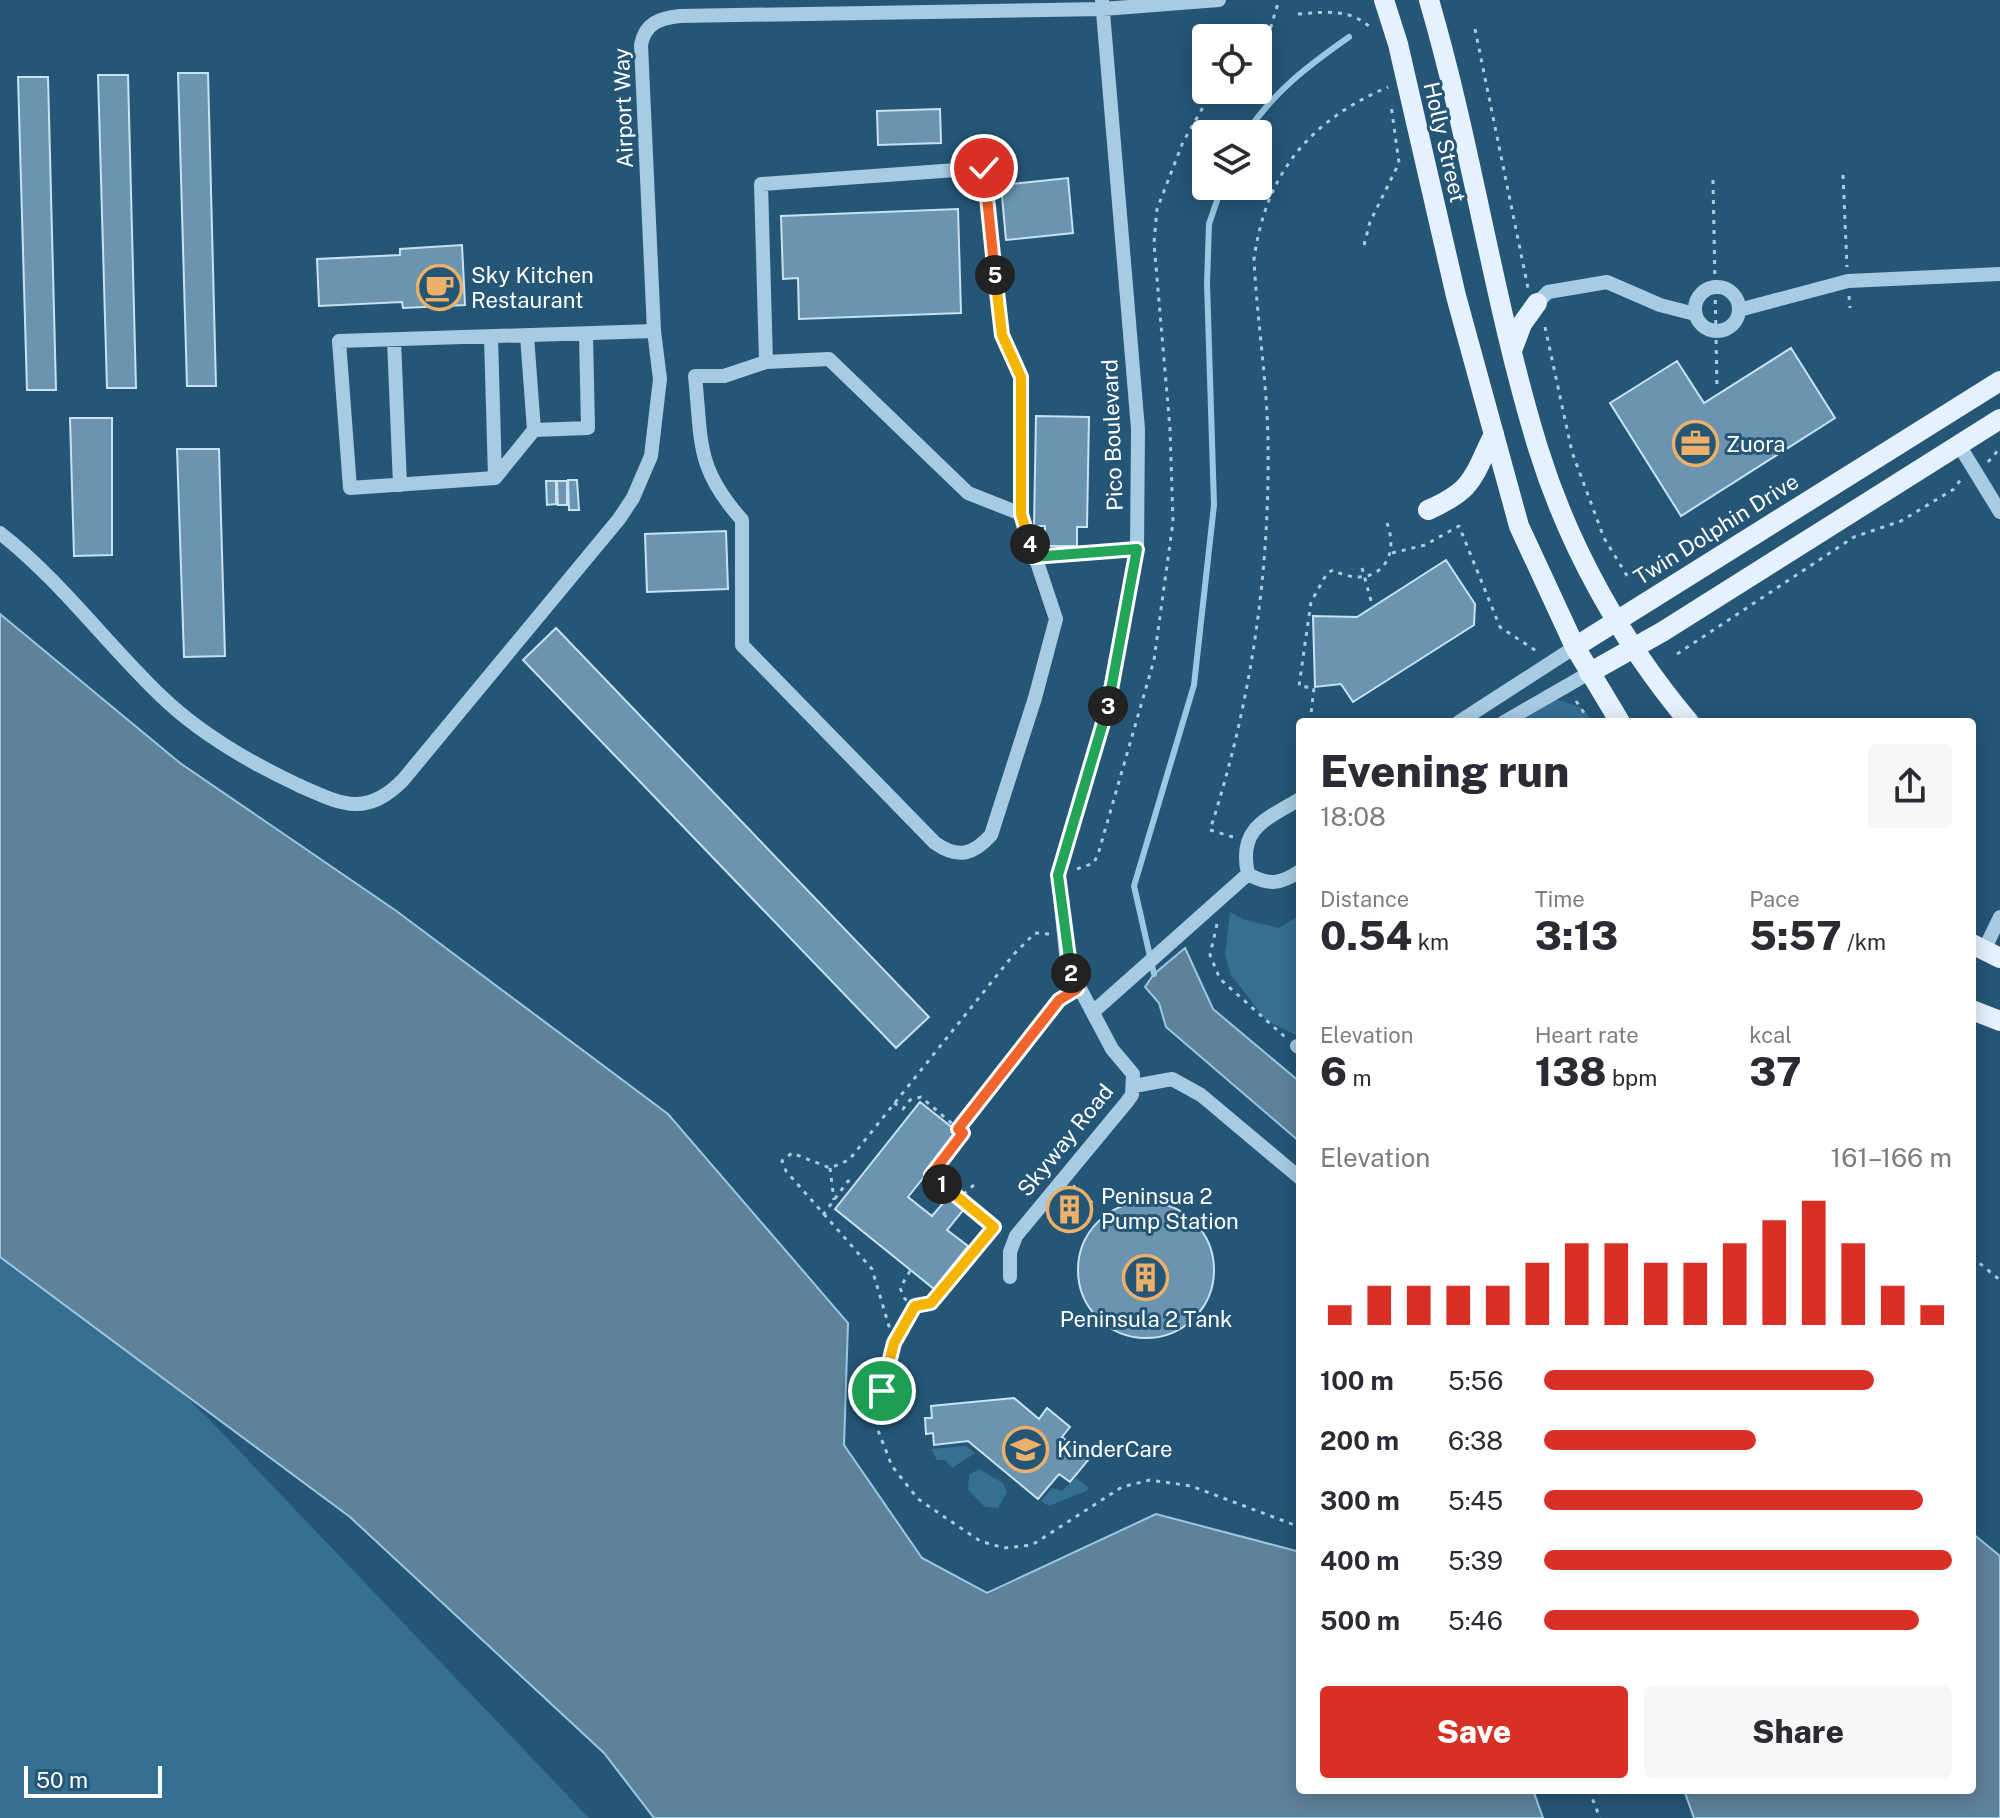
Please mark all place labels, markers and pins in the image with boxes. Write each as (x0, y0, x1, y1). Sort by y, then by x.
pin (950, 134, 1018, 202)
pin: 5 (975, 255, 1015, 295)
place label: Sky Kitchen Restaurant (471, 262, 594, 313)
cafe icon: Sky Kitchen Restaurant (416, 264, 464, 312)
office icon: Zuora (1671, 420, 1719, 468)
place label: Zuora (1726, 431, 1786, 457)
pin: 4 (1010, 524, 1050, 564)
pin: 3 (1088, 686, 1128, 726)
pin: 2 (1051, 953, 1091, 993)
pin: 1 (922, 1164, 962, 1204)
place label: Peninsua 2 Pump Station (1101, 1183, 1239, 1234)
building icon: Peninsua 2 Pump Station (1046, 1185, 1094, 1233)
building icon: Peninsula 2 Tank (1122, 1254, 1170, 1302)
place label: Peninsula 2 Tank (1060, 1306, 1232, 1332)
pin (848, 1357, 916, 1425)
school or university icon: KinderCare (1002, 1425, 1050, 1473)
place label: KinderCare (1057, 1436, 1173, 1462)

